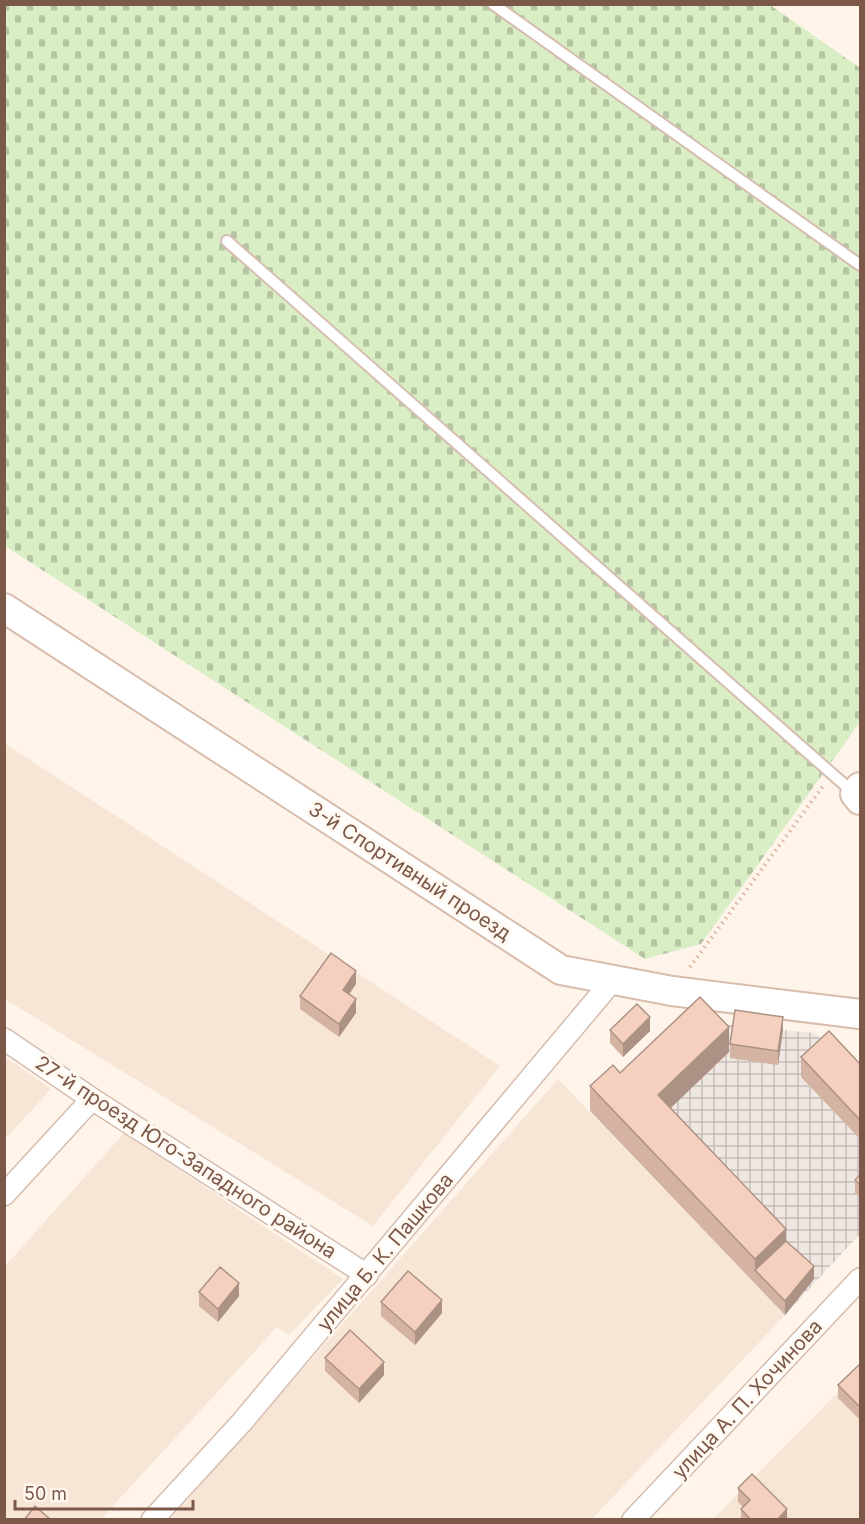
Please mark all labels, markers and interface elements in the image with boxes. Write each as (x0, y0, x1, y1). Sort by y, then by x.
street label: 3-й Спортивный проезд (304, 797, 516, 945)
street label: 27-й проезд Юго-Западного района (31, 1050, 341, 1264)
street label: улица Б. К. Пашкова (312, 1168, 458, 1336)
street label: улица А. П. Хочинова (667, 1314, 827, 1484)
scale bar (15, 1473, 194, 1511)
text: 50 m (24, 1483, 67, 1504)

